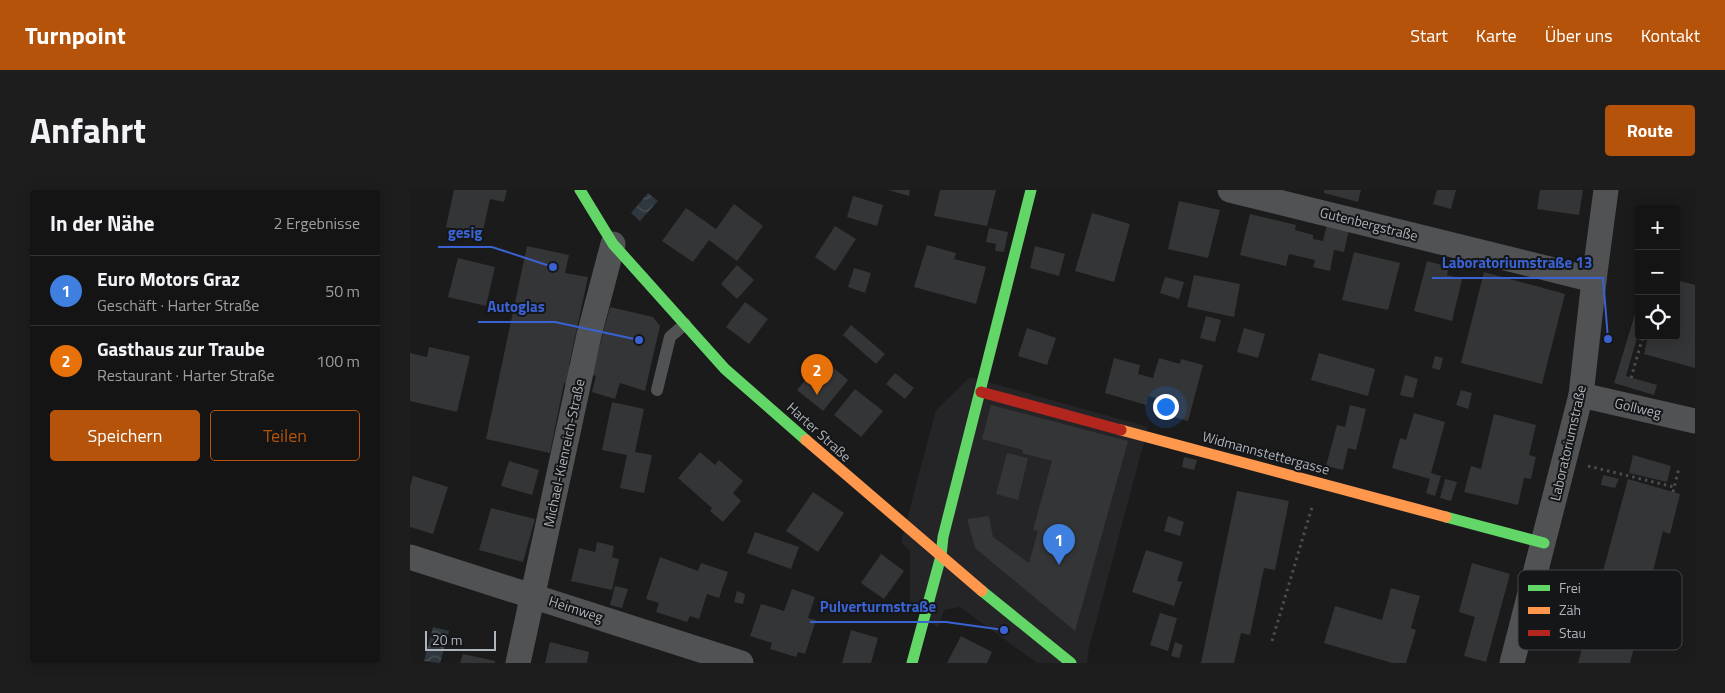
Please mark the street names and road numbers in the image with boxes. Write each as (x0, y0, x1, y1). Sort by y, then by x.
street label: Gutenbergstraße (1318, 201, 1420, 246)
street label: Michael-Kienreich-Straße (538, 377, 589, 529)
street label: Laboratoriumstraße (1544, 383, 1591, 503)
street label: Gollweg (1613, 392, 1664, 423)
street label: Harter Straße (782, 397, 856, 466)
street label: Widmannstettergasse (1200, 425, 1332, 480)
street label: Heimweg (546, 590, 606, 627)

